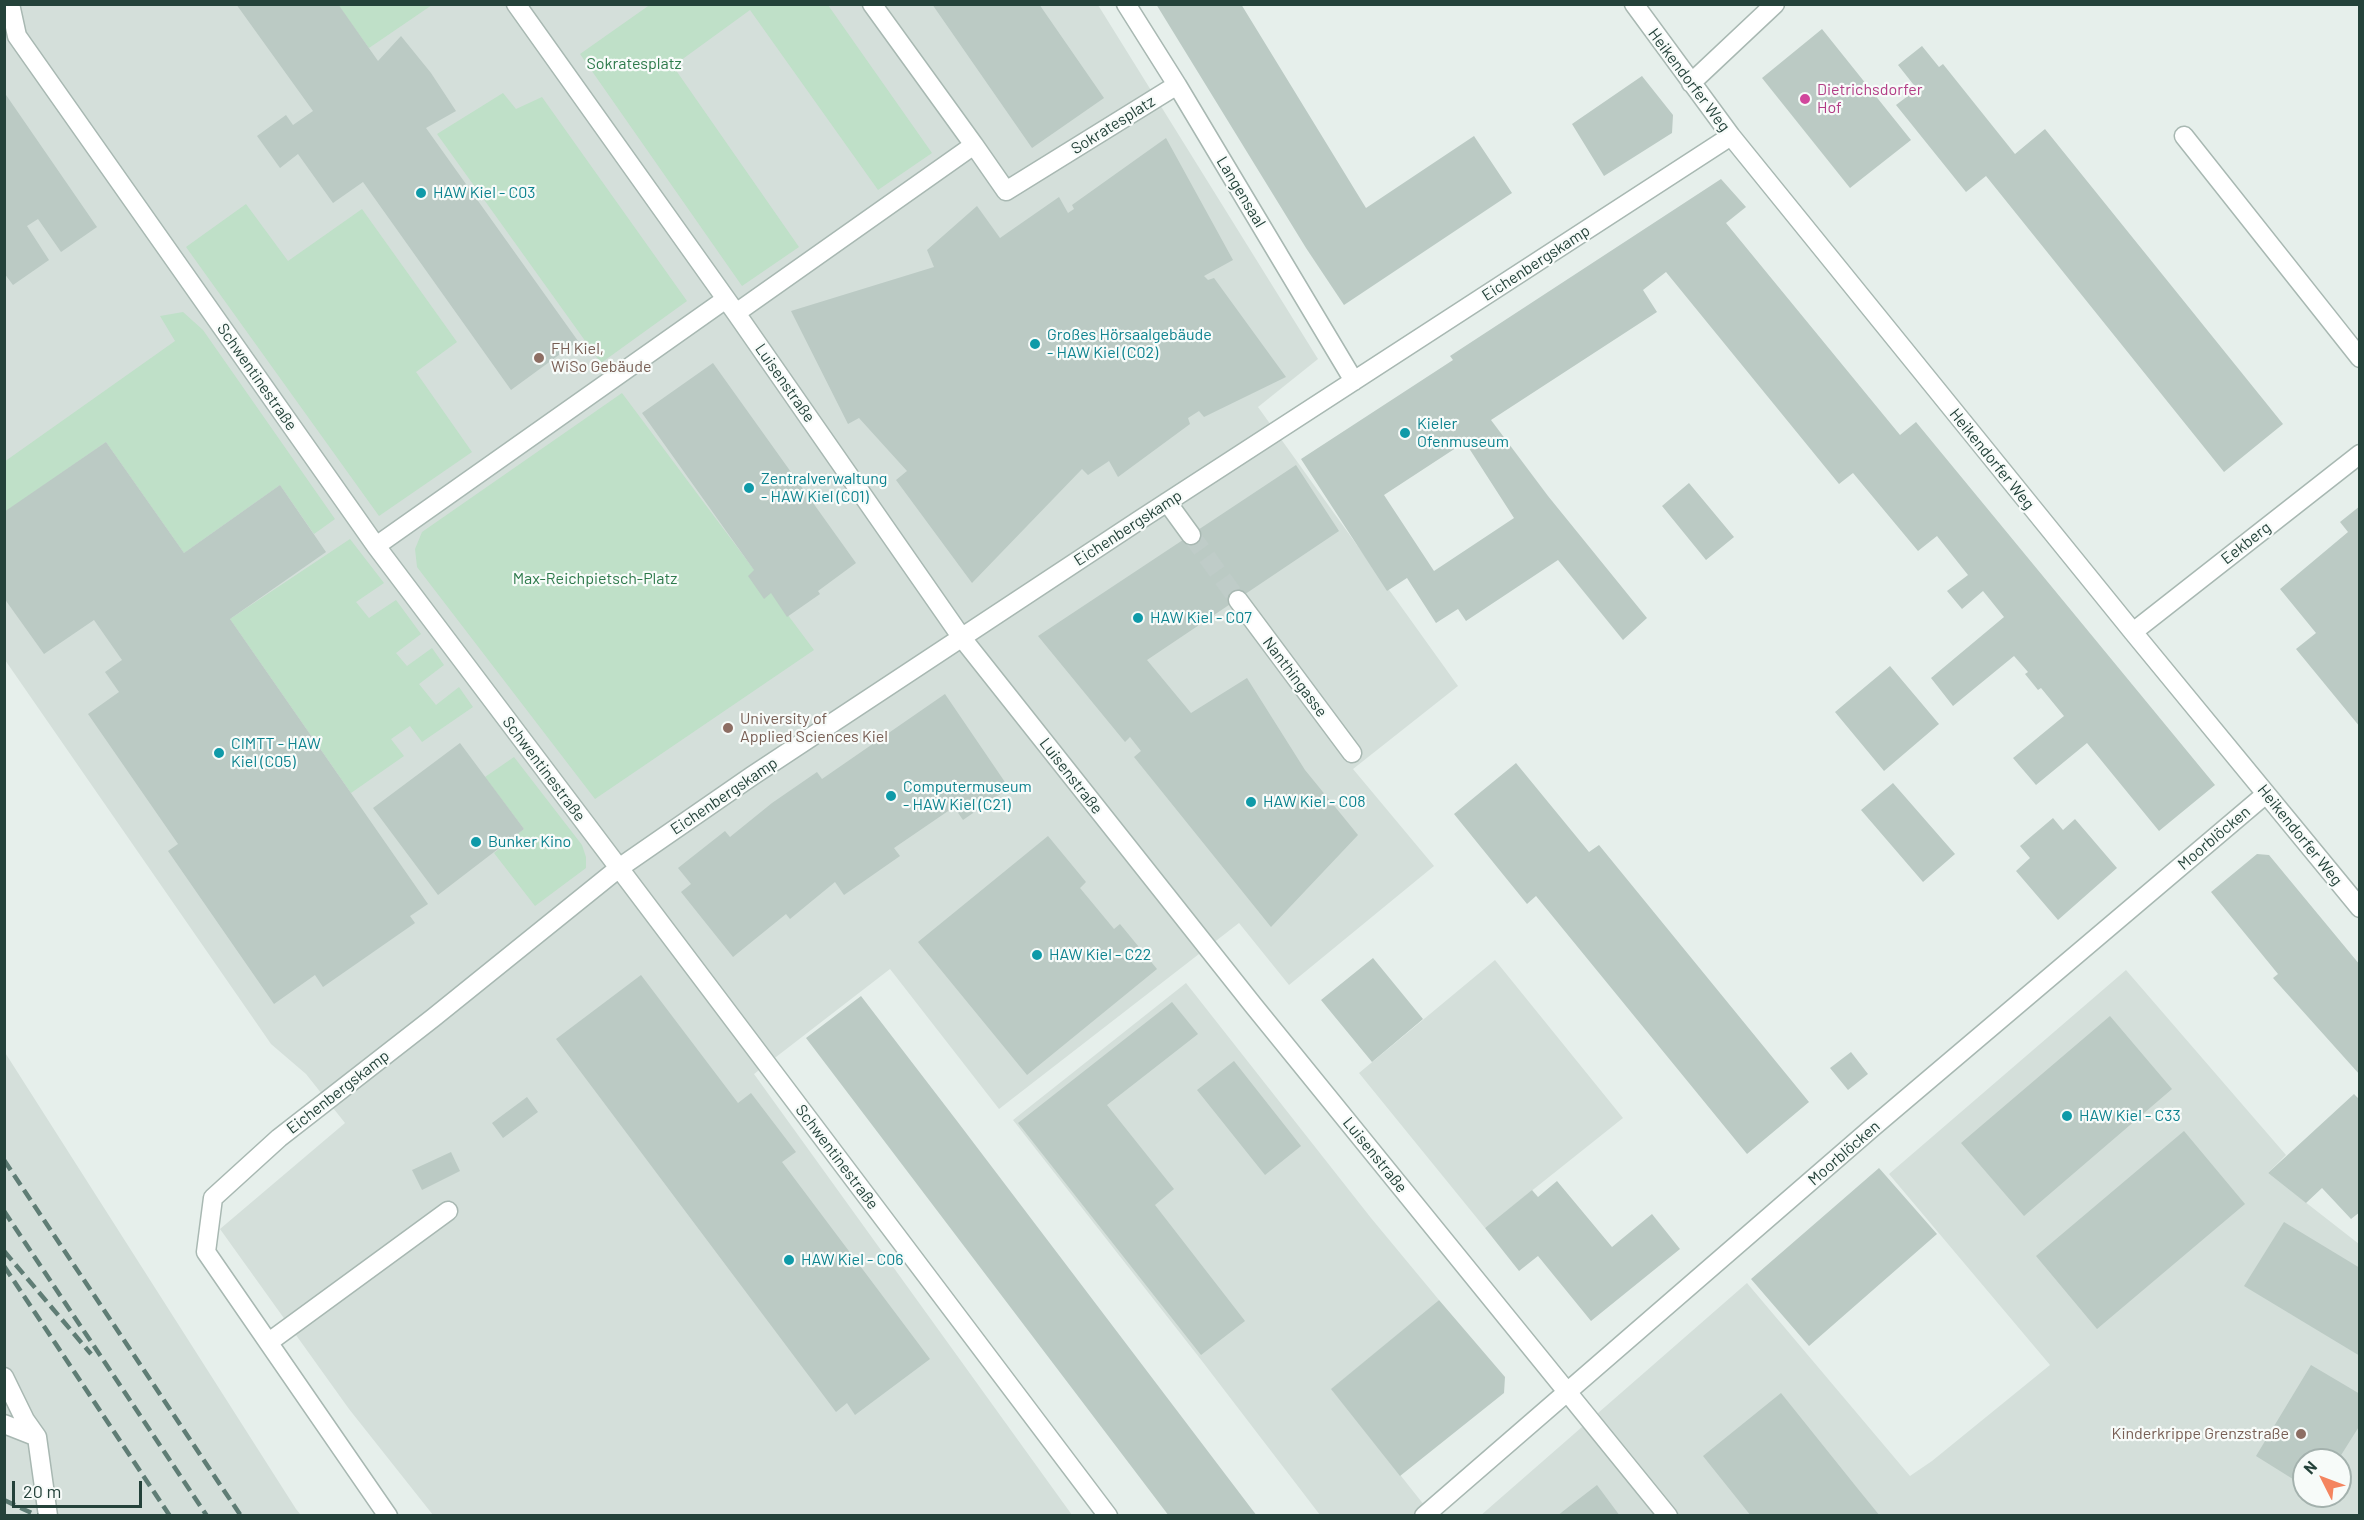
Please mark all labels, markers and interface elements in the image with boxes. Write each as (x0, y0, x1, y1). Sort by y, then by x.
street label: Heikendorfer Weg (1644, 25, 1734, 135)
park label: Sokratesplatz (586, 54, 682, 74)
place label: Dietrichsdorfer Hof (1817, 80, 1923, 118)
street label: Sokratesplatz (1068, 92, 1158, 158)
marker: Dietrichsdorfer Hof (1798, 92, 1812, 106)
street label: Langensaal (1212, 153, 1270, 231)
place label: HAW Kiel - C03 (433, 183, 536, 203)
marker: HAW Kiel - C03 (414, 186, 428, 200)
street label: Eichenbergskamp (1478, 221, 1594, 305)
street label: Schwentinestraße (213, 320, 301, 434)
place label: Großes Hörsaalgebäude - HAW Kiel (C02) (1047, 325, 1212, 363)
marker: Großes Hörsaalgebäude - HAW Kiel (C02) (1028, 337, 1042, 351)
place label: FH Kiel, WiSo Gebäude (551, 339, 651, 377)
street label: Luisenstraße (751, 340, 819, 426)
marker: FH Kiel, WiSo Gebäude (532, 351, 546, 365)
street label: Heikendorfer Weg (1945, 405, 2039, 513)
place label: Kieler Ofenmuseum (1417, 414, 1509, 452)
marker: Kieler Ofenmuseum (1398, 426, 1412, 440)
place label: Zentralverwaltung - HAW Kiel (C01) (761, 469, 887, 507)
marker: Zentralverwaltung - HAW Kiel (C01) (742, 481, 756, 495)
street label: Eichenbergskamp (1070, 486, 1186, 570)
street label: Eekberg (2217, 518, 2275, 568)
park label: Max-Reichpietsch-Platz (513, 569, 677, 589)
place label: HAW Kiel - C07 (1150, 608, 1252, 628)
marker: HAW Kiel - C07 (1131, 611, 1145, 625)
street label: Nanthingasse (1259, 633, 1331, 721)
place label: University of Applied Sciences Kiel (740, 709, 888, 747)
street label: Schwentinestraße (498, 713, 590, 825)
marker: University of Applied Sciences Kiel (721, 721, 735, 735)
place label: CIMTT - HAW Kiel (C05) (231, 734, 321, 772)
street label: Luisenstraße (1035, 734, 1107, 818)
marker: CIMTT - HAW Kiel (C05) (212, 746, 226, 760)
street label: Eichenbergskamp (667, 753, 781, 839)
place label: Computermuseum - HAW Kiel (C21) (903, 777, 1032, 815)
street label: Heikendorfer Weg (2253, 781, 2347, 889)
marker: Computermuseum - HAW Kiel (C21) (884, 789, 898, 803)
place label: HAW Kiel - C08 (1263, 792, 1366, 812)
marker: HAW Kiel - C08 (1244, 795, 1258, 809)
street label: Moorblöcken (2174, 802, 2254, 874)
place label: Bunker Kino (488, 832, 571, 852)
marker: Bunker Kino (469, 835, 483, 849)
place label: HAW Kiel - C22 (1049, 945, 1151, 965)
marker: HAW Kiel - C22 (1030, 948, 1044, 962)
street label: Eichenbergskamp (283, 1046, 393, 1138)
street label: Schwentinestraße (791, 1101, 883, 1213)
place label: HAW Kiel - C33 (2079, 1106, 2181, 1126)
marker: HAW Kiel - C33 (2060, 1109, 2074, 1123)
street label: Luisenstraße (1339, 1113, 1411, 1197)
street label: Moorblöcken (1804, 1117, 1884, 1189)
place label: HAW Kiel - C06 (801, 1250, 904, 1270)
marker: HAW Kiel - C06 (782, 1253, 796, 1267)
place label: Kinderkrippe Grenzstraße (2112, 1424, 2289, 1444)
marker: Kinderkrippe Grenzstraße (2294, 1427, 2308, 1441)
north arrow (2292, 1448, 2352, 1508)
text: N (2299, 1457, 2320, 1477)
scale bar (15, 1469, 146, 1507)
text: 20 m (23, 1480, 61, 1502)

